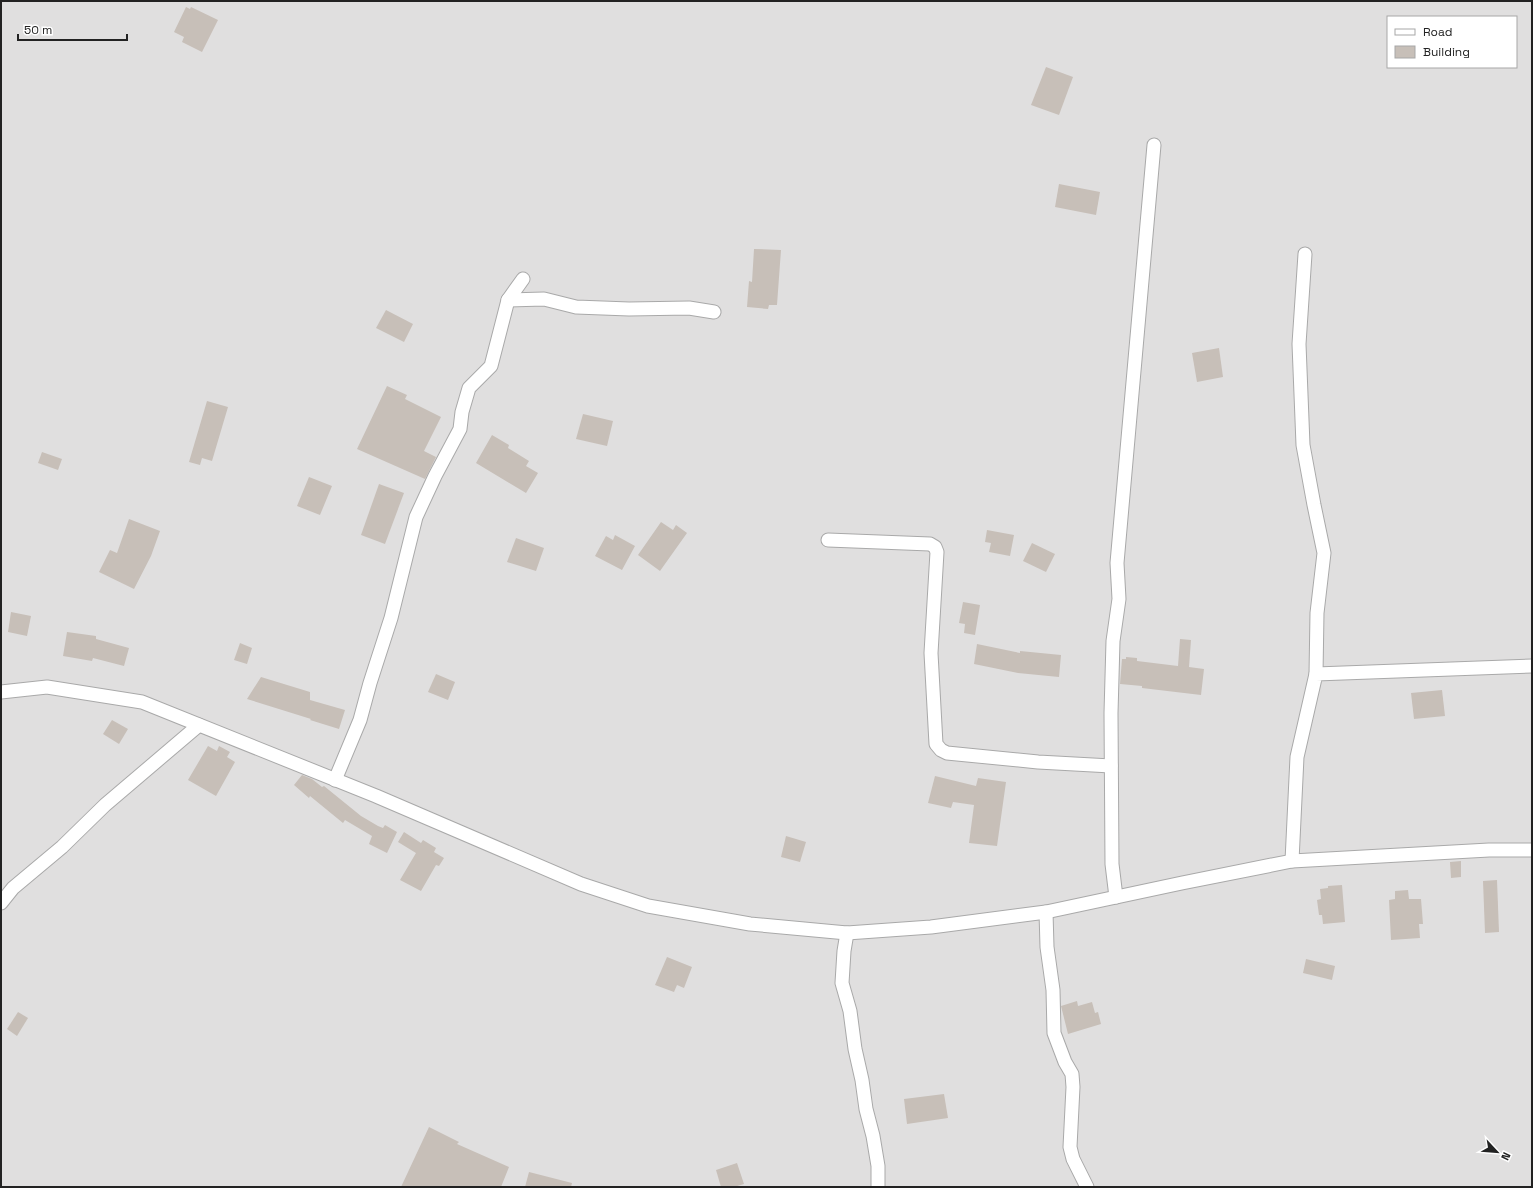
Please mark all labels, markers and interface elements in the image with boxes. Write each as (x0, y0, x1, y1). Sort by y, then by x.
scale bar (18, 16, 127, 42)
legend (1387, 16, 1517, 68)
text: 50 m (24, 22, 52, 38)
text: Road (1423, 24, 1452, 40)
text: Building (1423, 44, 1470, 60)
north arrow (1477, 1132, 1517, 1172)
text: N (1498, 1150, 1514, 1163)

